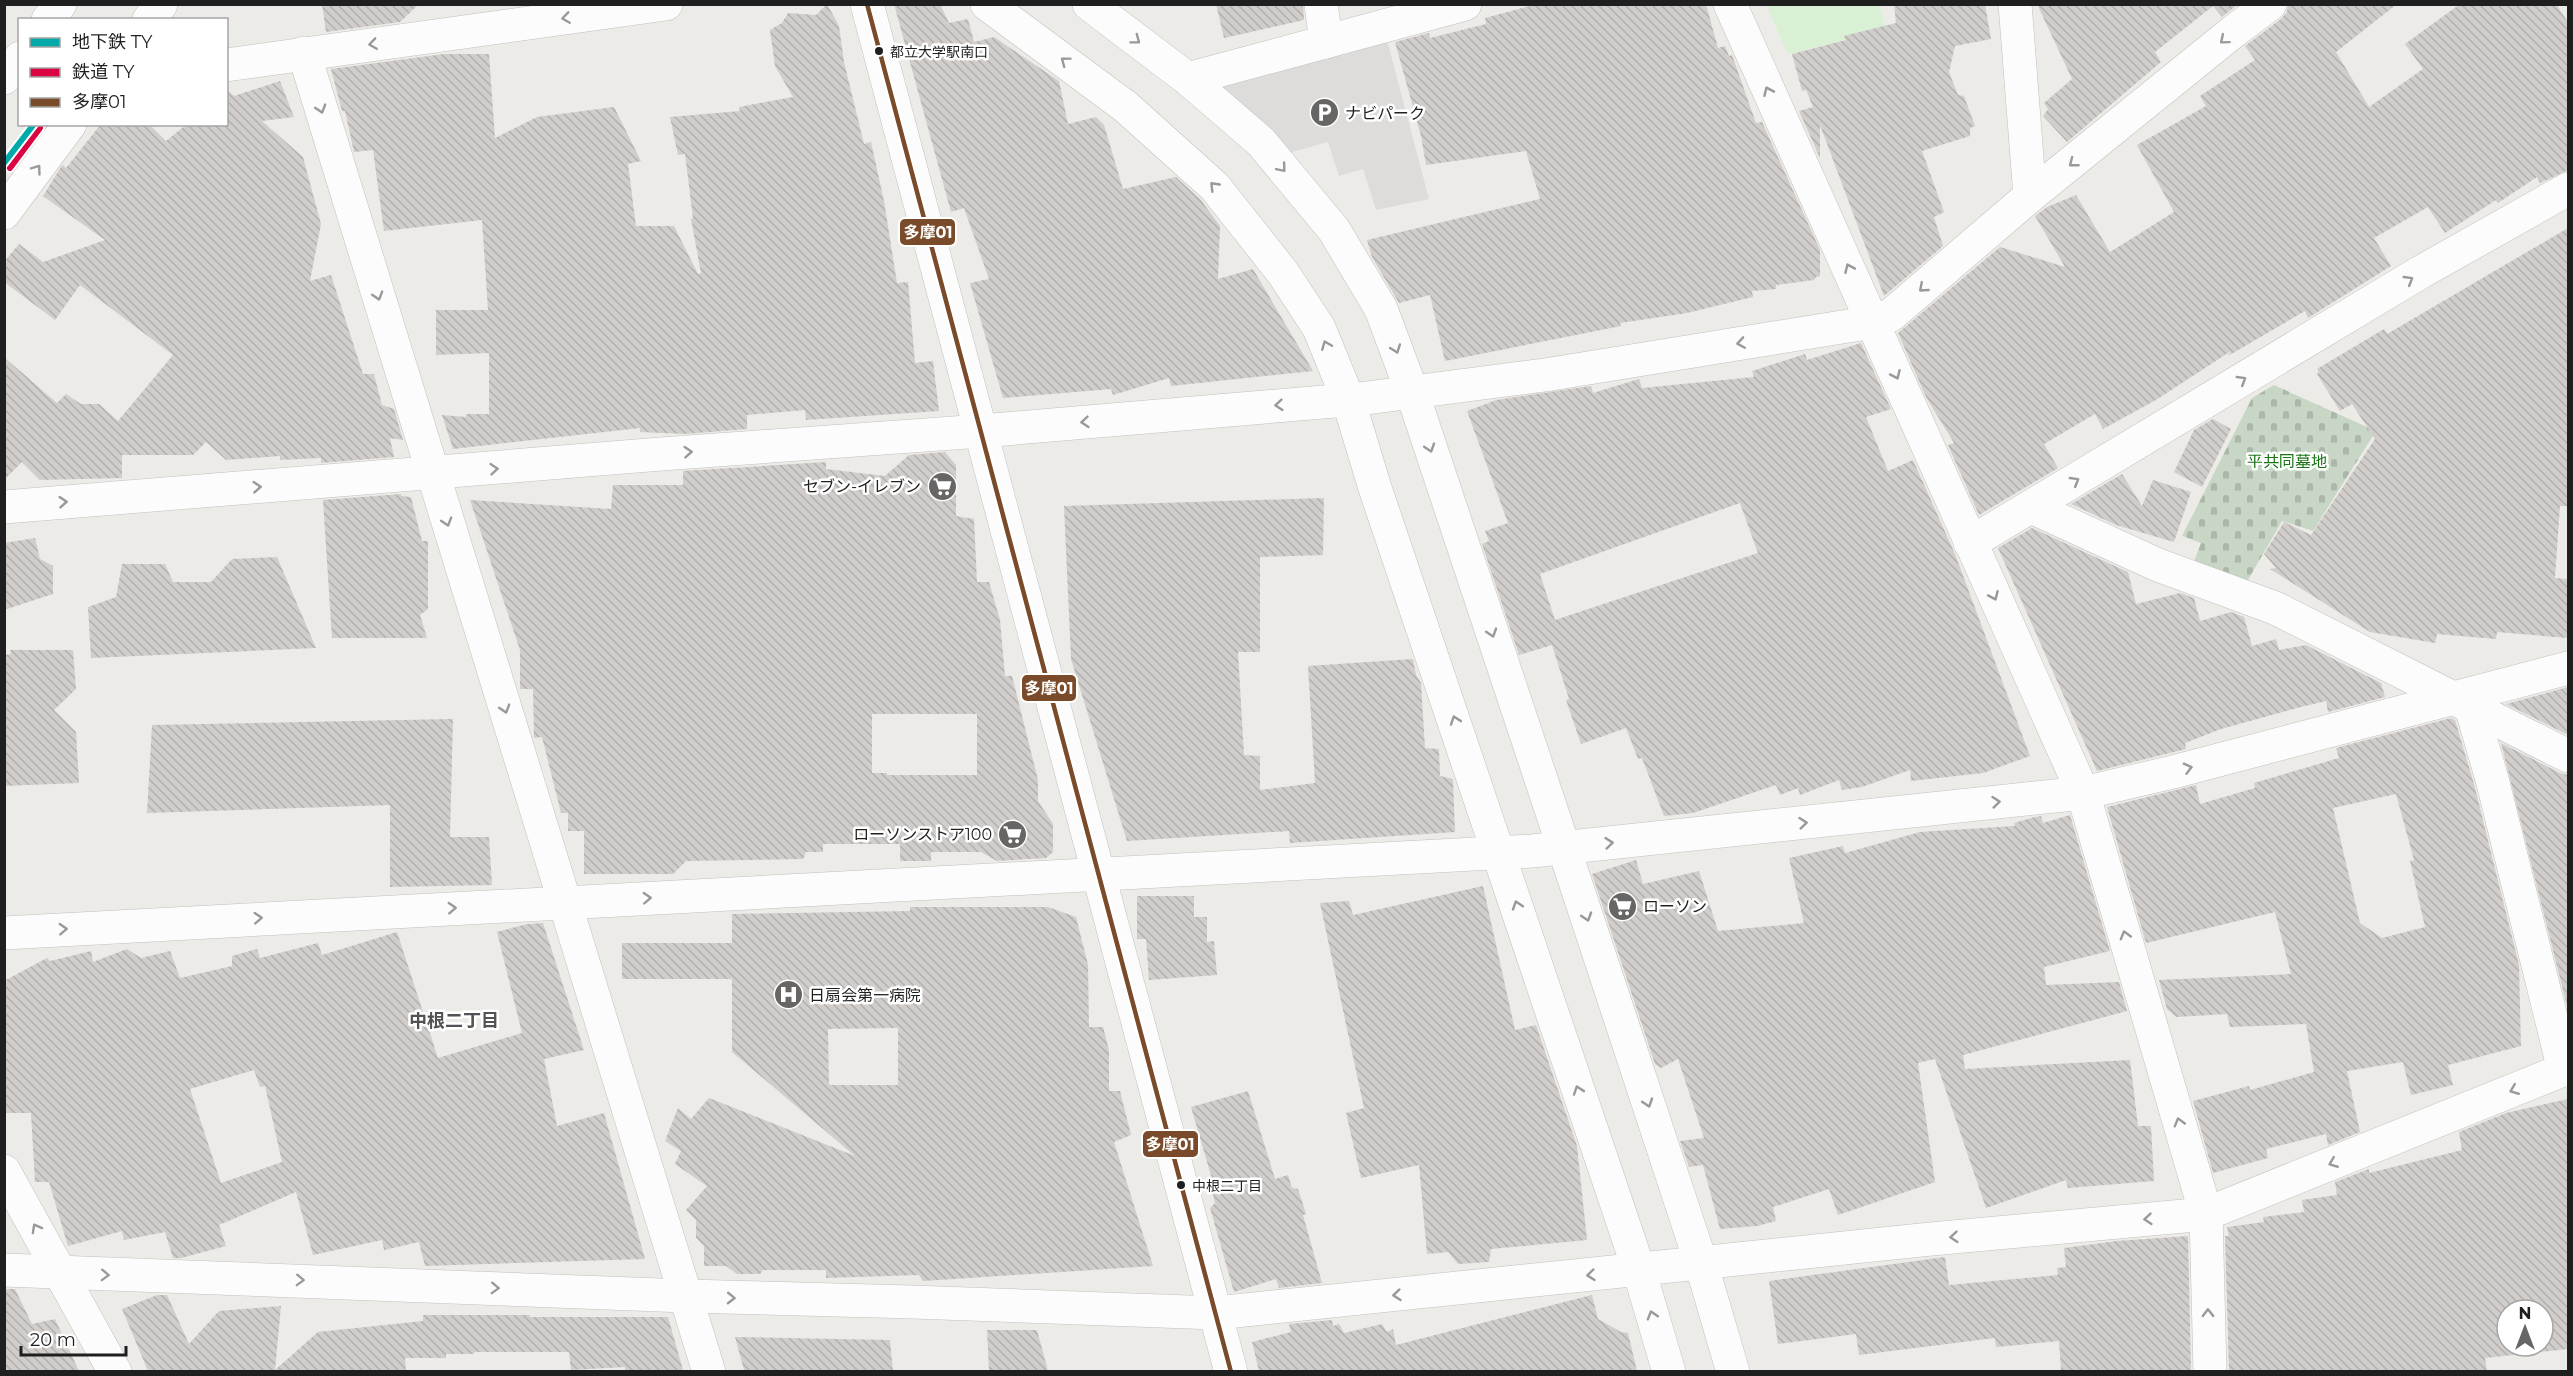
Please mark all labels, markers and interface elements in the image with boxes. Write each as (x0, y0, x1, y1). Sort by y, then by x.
one-way arrow (561, 12, 571, 24)
legend (18, 18, 228, 126)
text: 地下鉄 TY (72, 31, 153, 53)
one-way arrow (2219, 32, 2230, 43)
one-way arrow (1129, 33, 1140, 44)
one-way arrow (368, 37, 377, 50)
place label: 都立大学駅南口 (890, 43, 988, 61)
marker: 都立大学駅南口 (873, 45, 885, 57)
one-way arrow (1060, 58, 1071, 69)
text: 鉄道 TY (72, 61, 135, 83)
one-way arrow (1764, 86, 1776, 97)
text: 多摩01 (72, 91, 126, 113)
parking icon: ナビパーク (1308, 97, 1340, 129)
one-way arrow (314, 103, 326, 114)
place label: ナビパーク (1345, 104, 1425, 123)
one-way arrow (2068, 156, 2079, 167)
one-way arrow (1275, 161, 1286, 172)
one-way arrow (30, 164, 41, 175)
one-way arrow (1210, 183, 1221, 193)
line badge: 多摩01 (899, 218, 956, 246)
text: 多摩01 (903, 223, 953, 242)
one-way arrow (1844, 264, 1856, 275)
one-way arrow (2403, 275, 2413, 287)
one-way arrow (1919, 281, 1930, 292)
one-way arrow (371, 290, 383, 301)
one-way arrow (1736, 337, 1745, 349)
one-way arrow (1321, 340, 1333, 351)
one-way arrow (1389, 343, 1401, 354)
one-way arrow (1889, 369, 1901, 380)
one-way arrow (2236, 376, 2246, 388)
one-way arrow (1275, 398, 1284, 411)
one-way arrow (1081, 415, 1090, 428)
one-way arrow (1423, 442, 1436, 453)
one-way arrow (683, 446, 692, 459)
park label: 平共同墓地 (2247, 452, 2327, 471)
one-way arrow (489, 462, 498, 475)
supermarket icon: セブン-イレブン (926, 470, 958, 502)
place label: セブン-イレブン (803, 477, 921, 496)
one-way arrow (2069, 477, 2079, 488)
one-way arrow (253, 481, 262, 494)
one-way arrow (58, 496, 67, 509)
one-way arrow (440, 516, 453, 527)
one-way arrow (1987, 589, 1999, 600)
one-way arrow (1485, 627, 1497, 638)
line badge: 多摩01 (1021, 674, 1077, 702)
text: 多摩01 (1024, 679, 1074, 698)
one-way arrow (498, 703, 510, 713)
one-way arrow (1449, 715, 1462, 726)
one-way arrow (2182, 763, 2193, 775)
one-way arrow (1992, 796, 2001, 809)
one-way arrow (1798, 817, 1807, 830)
supermarket icon: ローソンストア100 (997, 818, 1029, 850)
place label: ローソンストア100 (853, 825, 992, 844)
one-way arrow (1604, 837, 1613, 850)
supermarket icon: ローソン (1606, 890, 1638, 922)
one-way arrow (643, 891, 652, 904)
place label: ローソン (1643, 897, 1707, 916)
one-way arrow (1512, 900, 1524, 911)
one-way arrow (448, 901, 457, 914)
one-way arrow (1579, 911, 1592, 922)
one-way arrow (253, 912, 262, 925)
one-way arrow (58, 923, 67, 936)
one-way arrow (2120, 930, 2132, 941)
hospital icon: 日扇会第一病院 (772, 979, 804, 1011)
place label: 日扇会第一病院 (809, 986, 921, 1005)
district label: 中根二丁目 (409, 1010, 499, 1032)
one-way arrow (2509, 1083, 2520, 1095)
one-way arrow (1573, 1085, 1586, 1096)
one-way arrow (1641, 1097, 1653, 1108)
one-way arrow (2174, 1117, 2186, 1128)
line badge: 多摩01 (1142, 1130, 1199, 1158)
text: 多摩01 (1145, 1135, 1195, 1154)
one-way arrow (2329, 1155, 2339, 1168)
place label: 中根二丁目 (1192, 1177, 1262, 1195)
marker: 中根二丁目 (1175, 1179, 1187, 1191)
one-way arrow (2144, 1212, 2153, 1225)
one-way arrow (32, 1224, 44, 1234)
one-way arrow (1950, 1230, 1959, 1243)
one-way arrow (1586, 1268, 1595, 1281)
one-way arrow (100, 1269, 109, 1281)
one-way arrow (295, 1274, 304, 1287)
one-way arrow (490, 1282, 499, 1295)
one-way arrow (1392, 1288, 1401, 1301)
one-way arrow (727, 1291, 736, 1304)
north arrow (2495, 1298, 2555, 1358)
text: N (2519, 1304, 2531, 1323)
one-way arrow (2202, 1309, 2215, 1318)
one-way arrow (1647, 1311, 1659, 1321)
scale bar (21, 1319, 126, 1357)
text: 20 m (30, 1329, 76, 1351)

